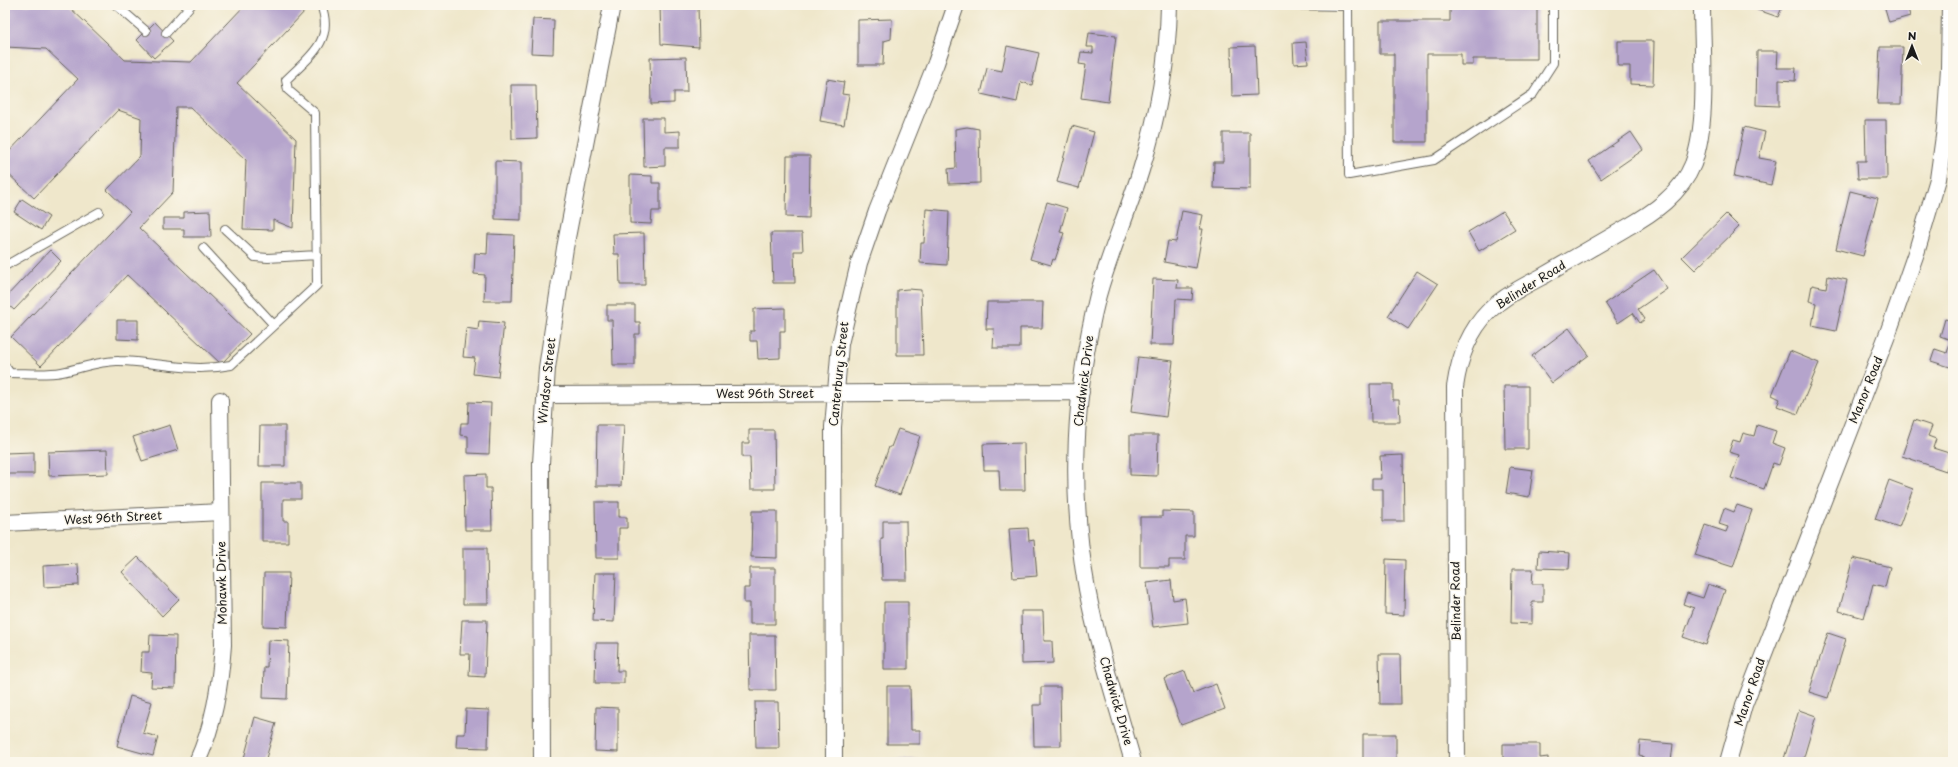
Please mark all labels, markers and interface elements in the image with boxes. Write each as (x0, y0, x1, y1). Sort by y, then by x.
north arrow (1892, 26, 1932, 66)
text: N (1908, 27, 1917, 44)
street label: Belinder Road (1492, 255, 1569, 313)
street label: Canterbury Street (824, 320, 852, 427)
street label: Chadwick Drive (1068, 334, 1098, 428)
street label: Windsor Street (533, 336, 560, 425)
street label: Manor Road (1843, 353, 1887, 426)
street label: West 96th Street (716, 384, 814, 402)
street label: West 96th Street (64, 505, 162, 529)
street label: Mohawk Drive (211, 541, 231, 625)
street label: Belinder Road (1445, 561, 1465, 641)
street label: Chadwick Drive (1096, 654, 1138, 747)
street label: Manor Road (1729, 655, 1769, 728)

